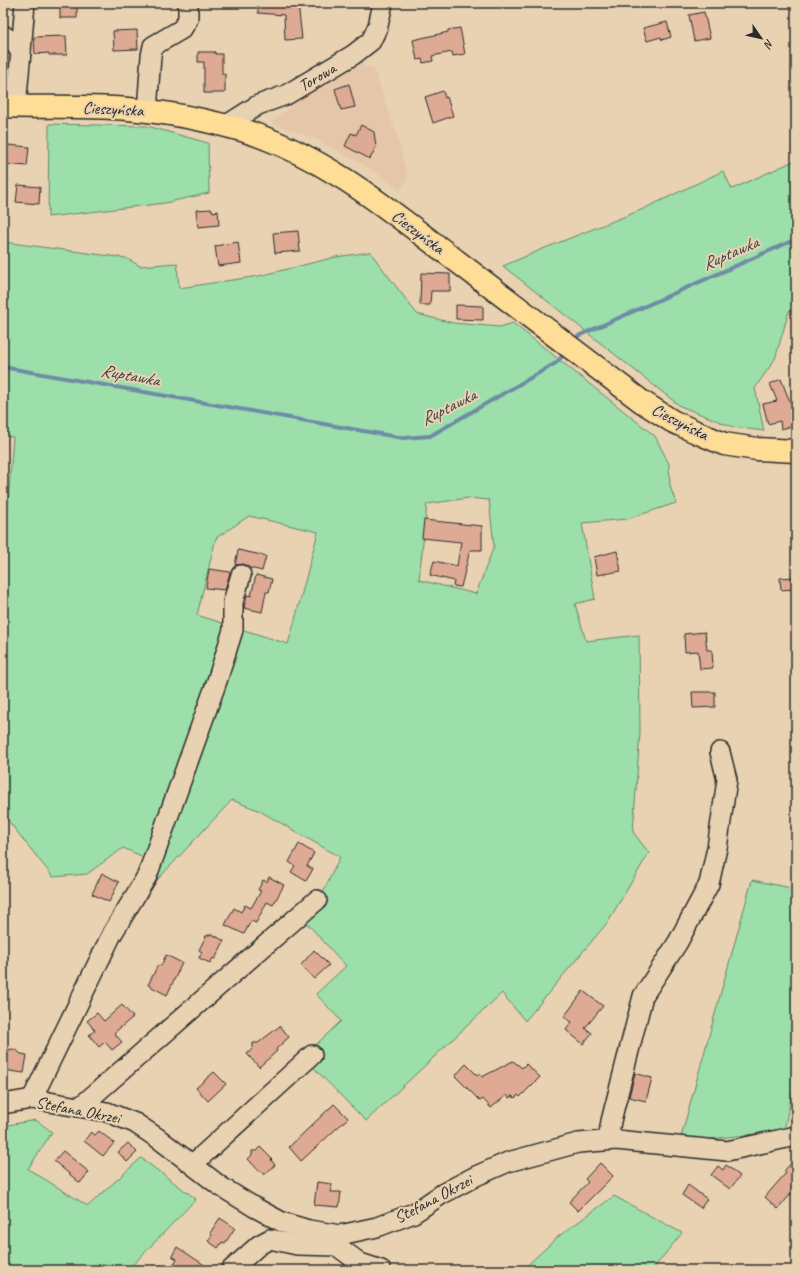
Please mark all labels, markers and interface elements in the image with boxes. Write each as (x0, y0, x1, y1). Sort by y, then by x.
north arrow (741, 18, 781, 58)
text: N (760, 37, 777, 52)
street label: Torowa (294, 57, 341, 96)
street label: Cieszyńska (82, 97, 145, 121)
street label: Cieszyńska (387, 205, 450, 260)
water label: Ruptawka (699, 230, 764, 275)
water label: Ruptawka (99, 359, 164, 391)
water label: Ruptawka (417, 383, 482, 430)
street label: Cieszyńska (648, 399, 713, 446)
street label: Stefana Okrzei (34, 1092, 124, 1129)
street label: Stefana Okrzei (390, 1169, 477, 1228)

